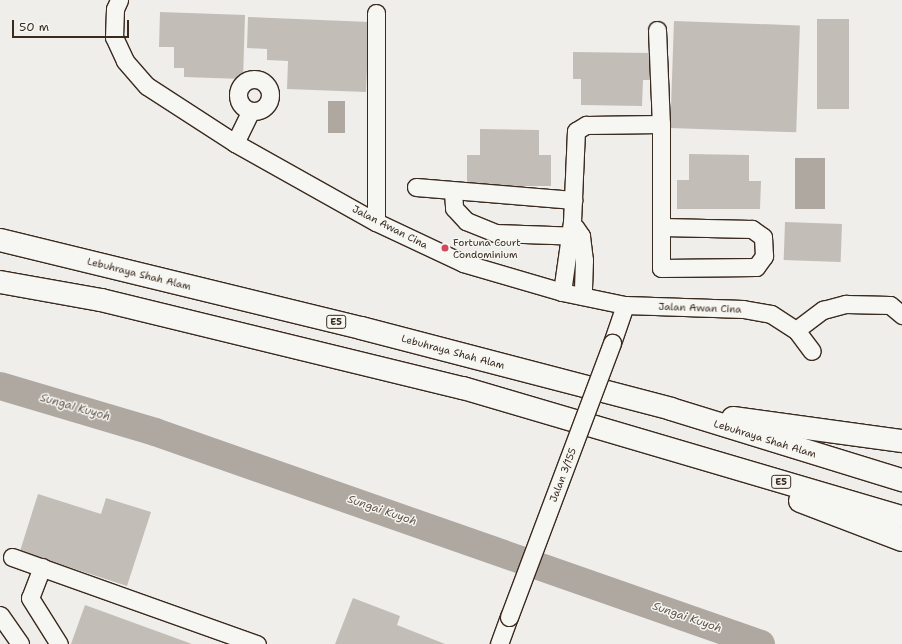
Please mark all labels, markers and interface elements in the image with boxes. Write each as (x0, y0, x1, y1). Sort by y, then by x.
scale bar (14, 12, 131, 38)
text: 50 m (19, 19, 49, 35)
street label: Jalan Awan Cina (350, 203, 430, 251)
place label: Fortuna Court Condominium (453, 236, 521, 260)
marker: Fortuna Court Condominium (440, 243, 450, 253)
street label: Lebuhraya Shah Alam (86, 255, 192, 293)
street label: Jalan Awan Cina (658, 301, 742, 315)
road number: E5 (326, 315, 346, 329)
street label: Lebuhraya Shah Alam (400, 332, 506, 372)
water label: Sungai Kuyoh (39, 392, 111, 424)
street label: Lebuhraya Shah Alam (712, 418, 818, 460)
street label: Jalan 3/155 (547, 446, 579, 504)
road number: E5 (771, 475, 791, 489)
water label: Sungai Kuyoh (346, 493, 418, 529)
water label: Sungai Kuyoh (651, 600, 723, 636)

